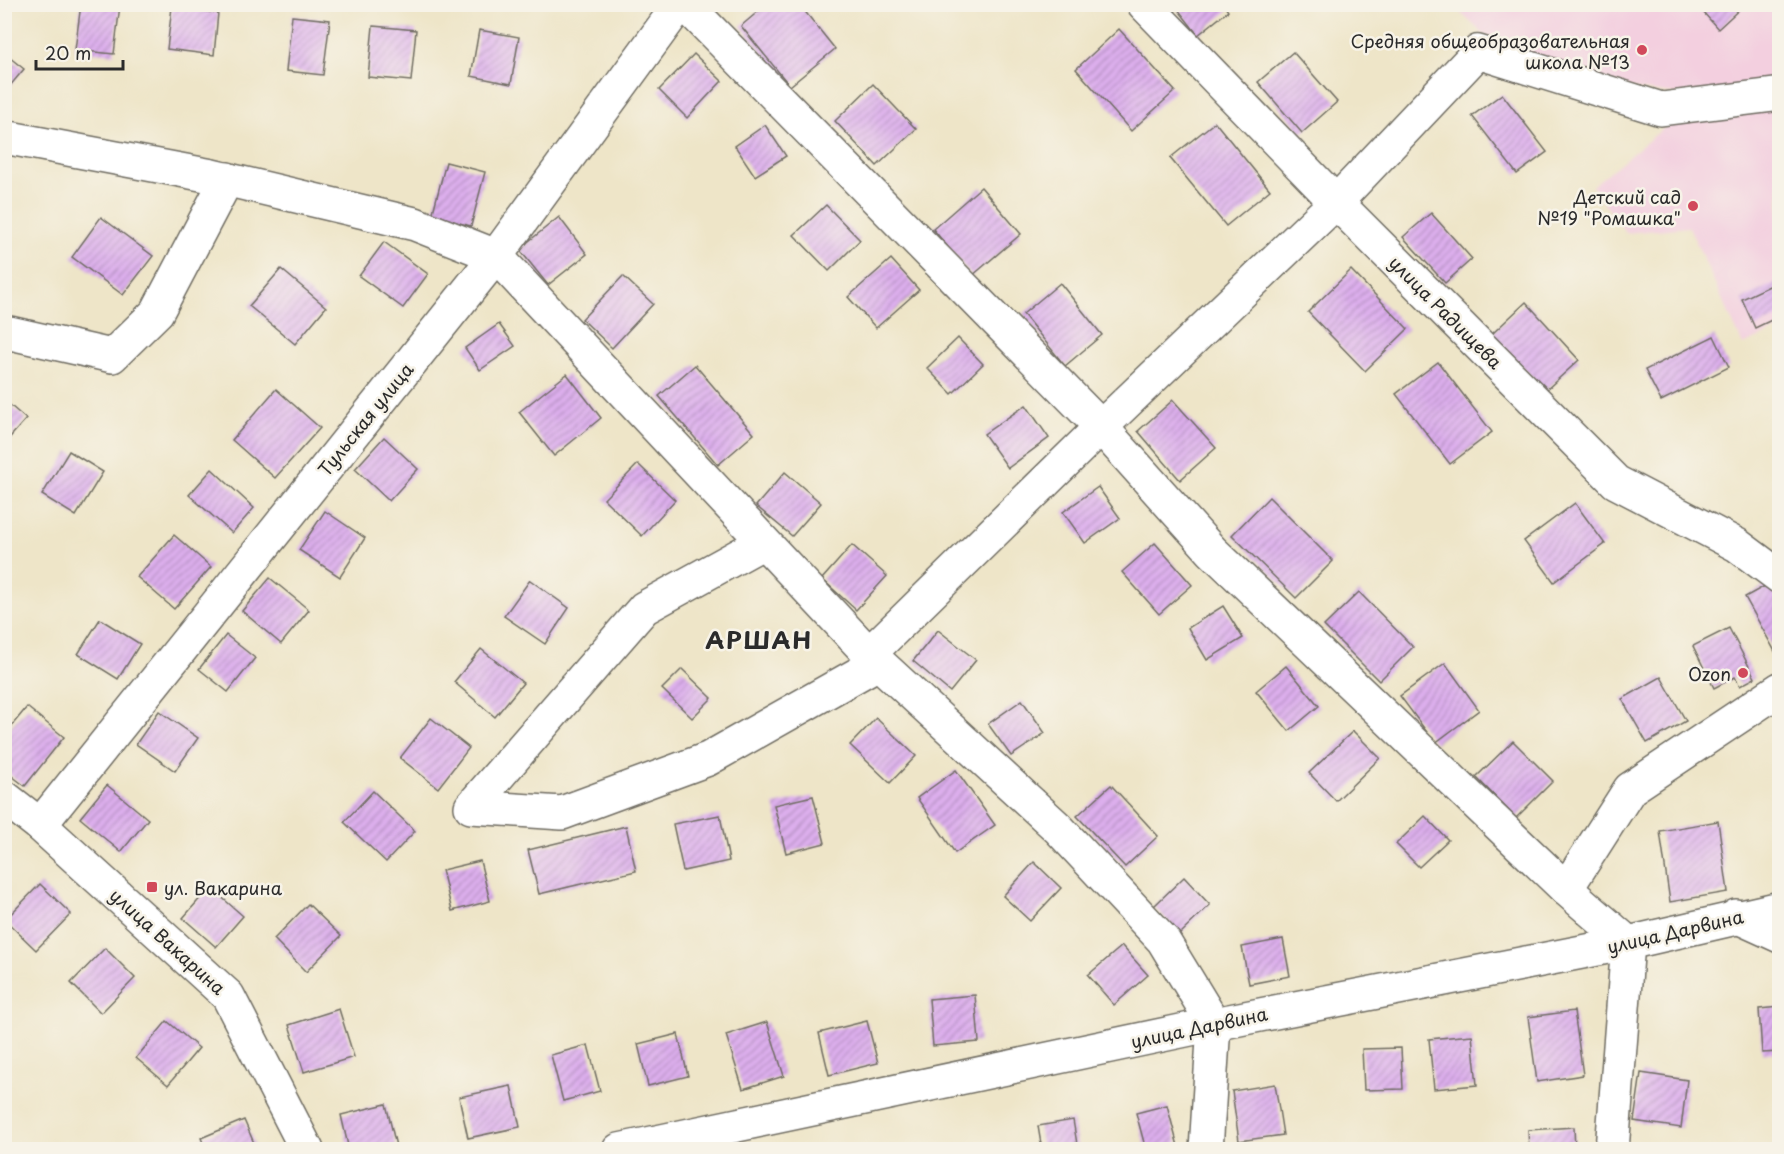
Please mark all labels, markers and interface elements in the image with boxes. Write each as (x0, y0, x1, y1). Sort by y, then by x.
place label: Средняя общеобразовательная школа №13 (1351, 27, 1630, 75)
scale bar (36, 33, 123, 71)
text: 20 m (45, 39, 91, 66)
marker: Средняя общеобразовательная школа №13 (1635, 43, 1649, 57)
place label: Детский сад №19 "Ромашка" (1537, 183, 1681, 231)
marker: Детский сад №19 "Ромашка" (1686, 199, 1700, 213)
street label: улица Радищева (1383, 249, 1509, 375)
street label: Тульская улица (311, 356, 420, 481)
district label: АРШАН (706, 621, 812, 657)
place label: Ozon (1688, 660, 1731, 687)
marker: Ozon (1736, 666, 1750, 680)
place label: ул. Вакарина (164, 874, 283, 901)
marker: ул. Вакарина (145, 880, 159, 894)
street label: улица Вакарина (104, 882, 232, 1001)
street label: улица Дарвина (1604, 902, 1746, 960)
street label: улица Дарвина (1128, 999, 1270, 1055)

